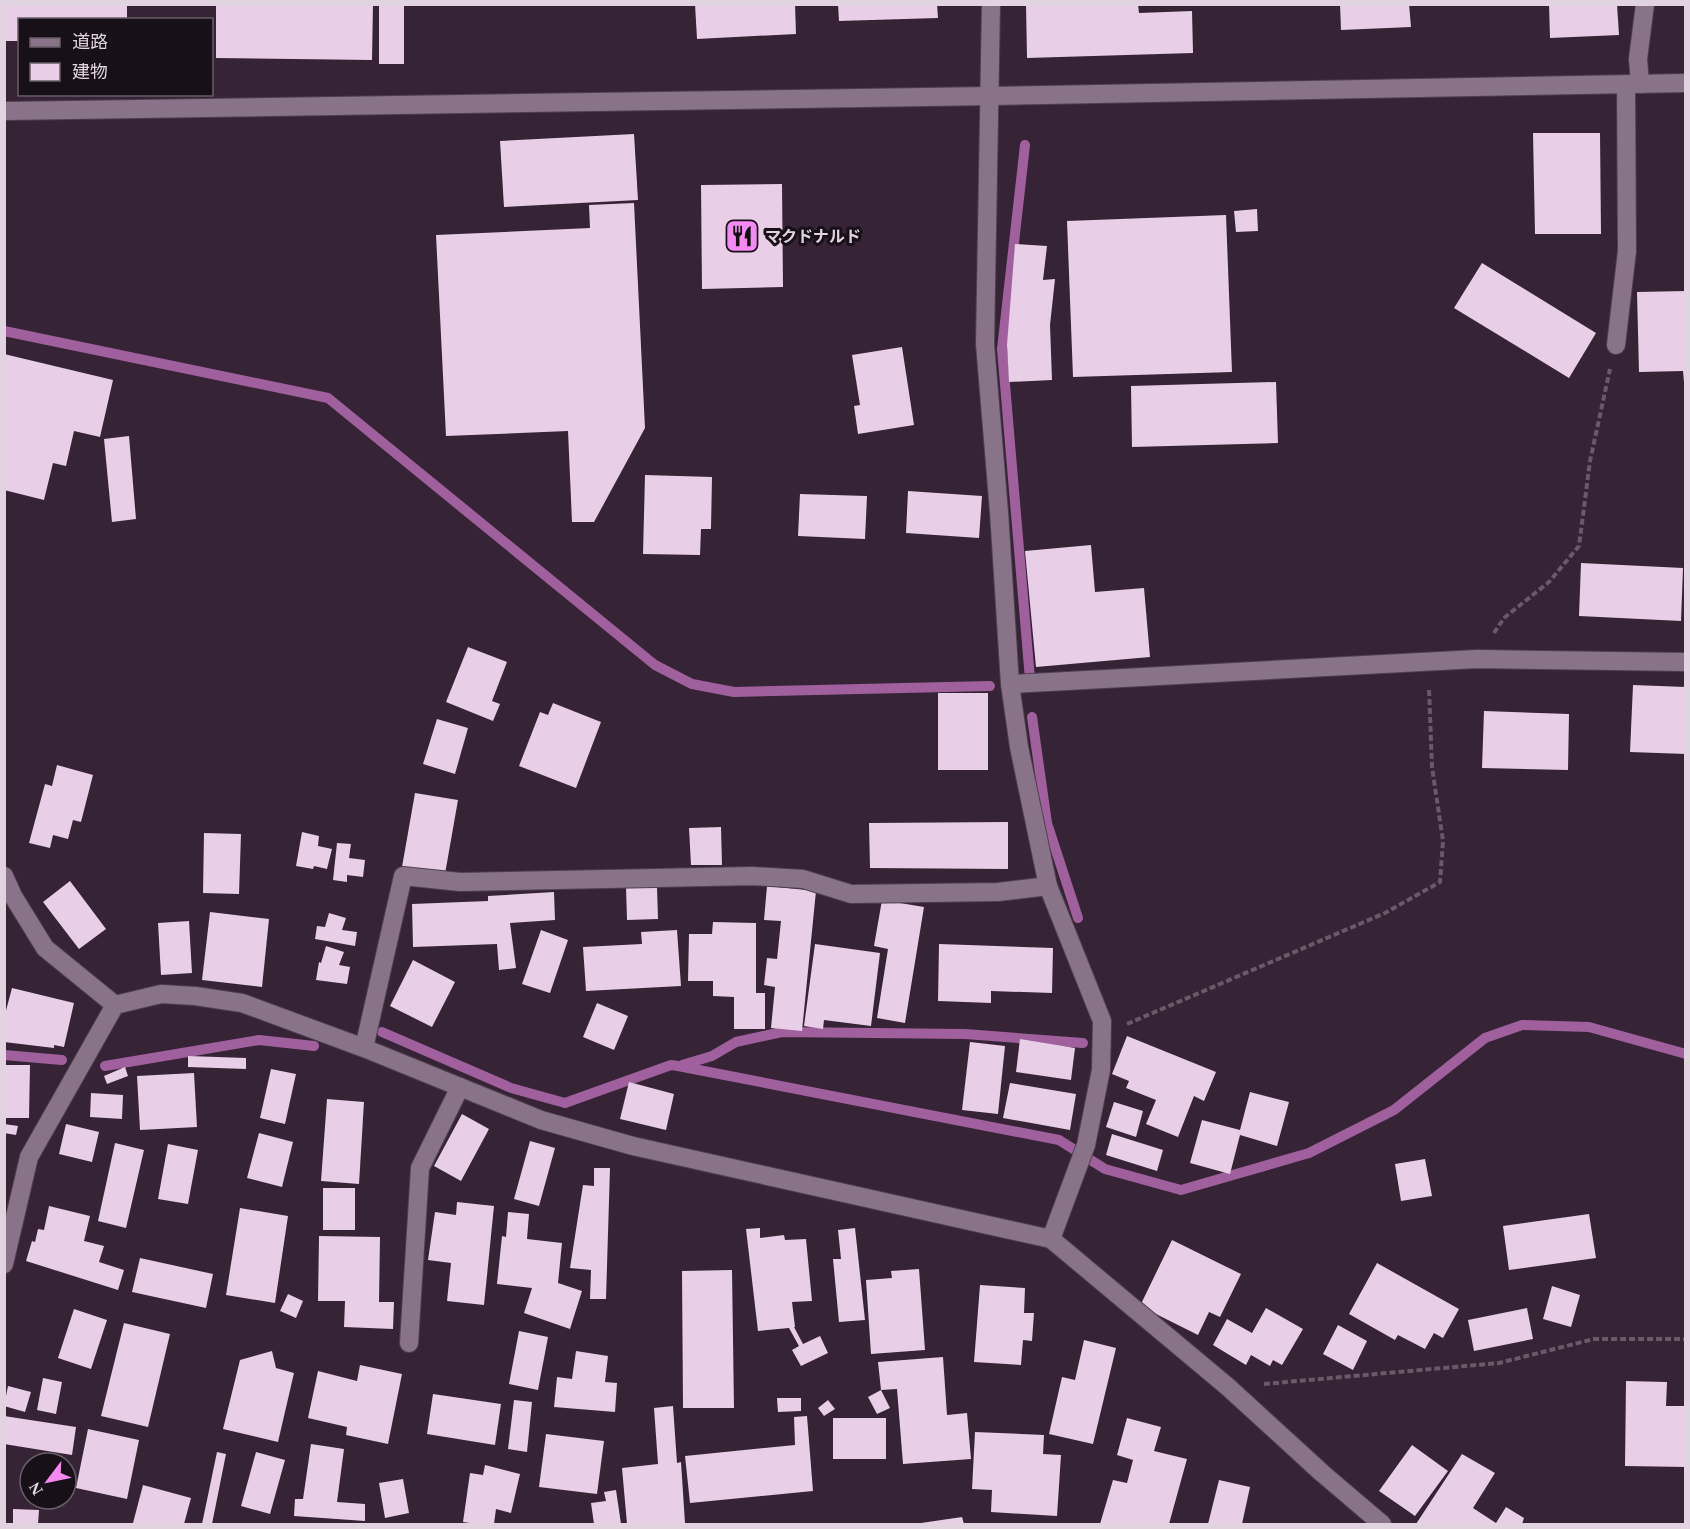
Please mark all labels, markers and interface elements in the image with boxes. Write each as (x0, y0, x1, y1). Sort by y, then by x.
legend (18, 18, 213, 96)
text: 道路 (72, 32, 108, 52)
text: 建物 (72, 62, 108, 82)
restaurant icon: マクドナルド (724, 218, 760, 254)
place label: マクドナルド (765, 228, 861, 245)
north arrow (18, 1451, 78, 1511)
text: N (25, 1479, 46, 1498)

